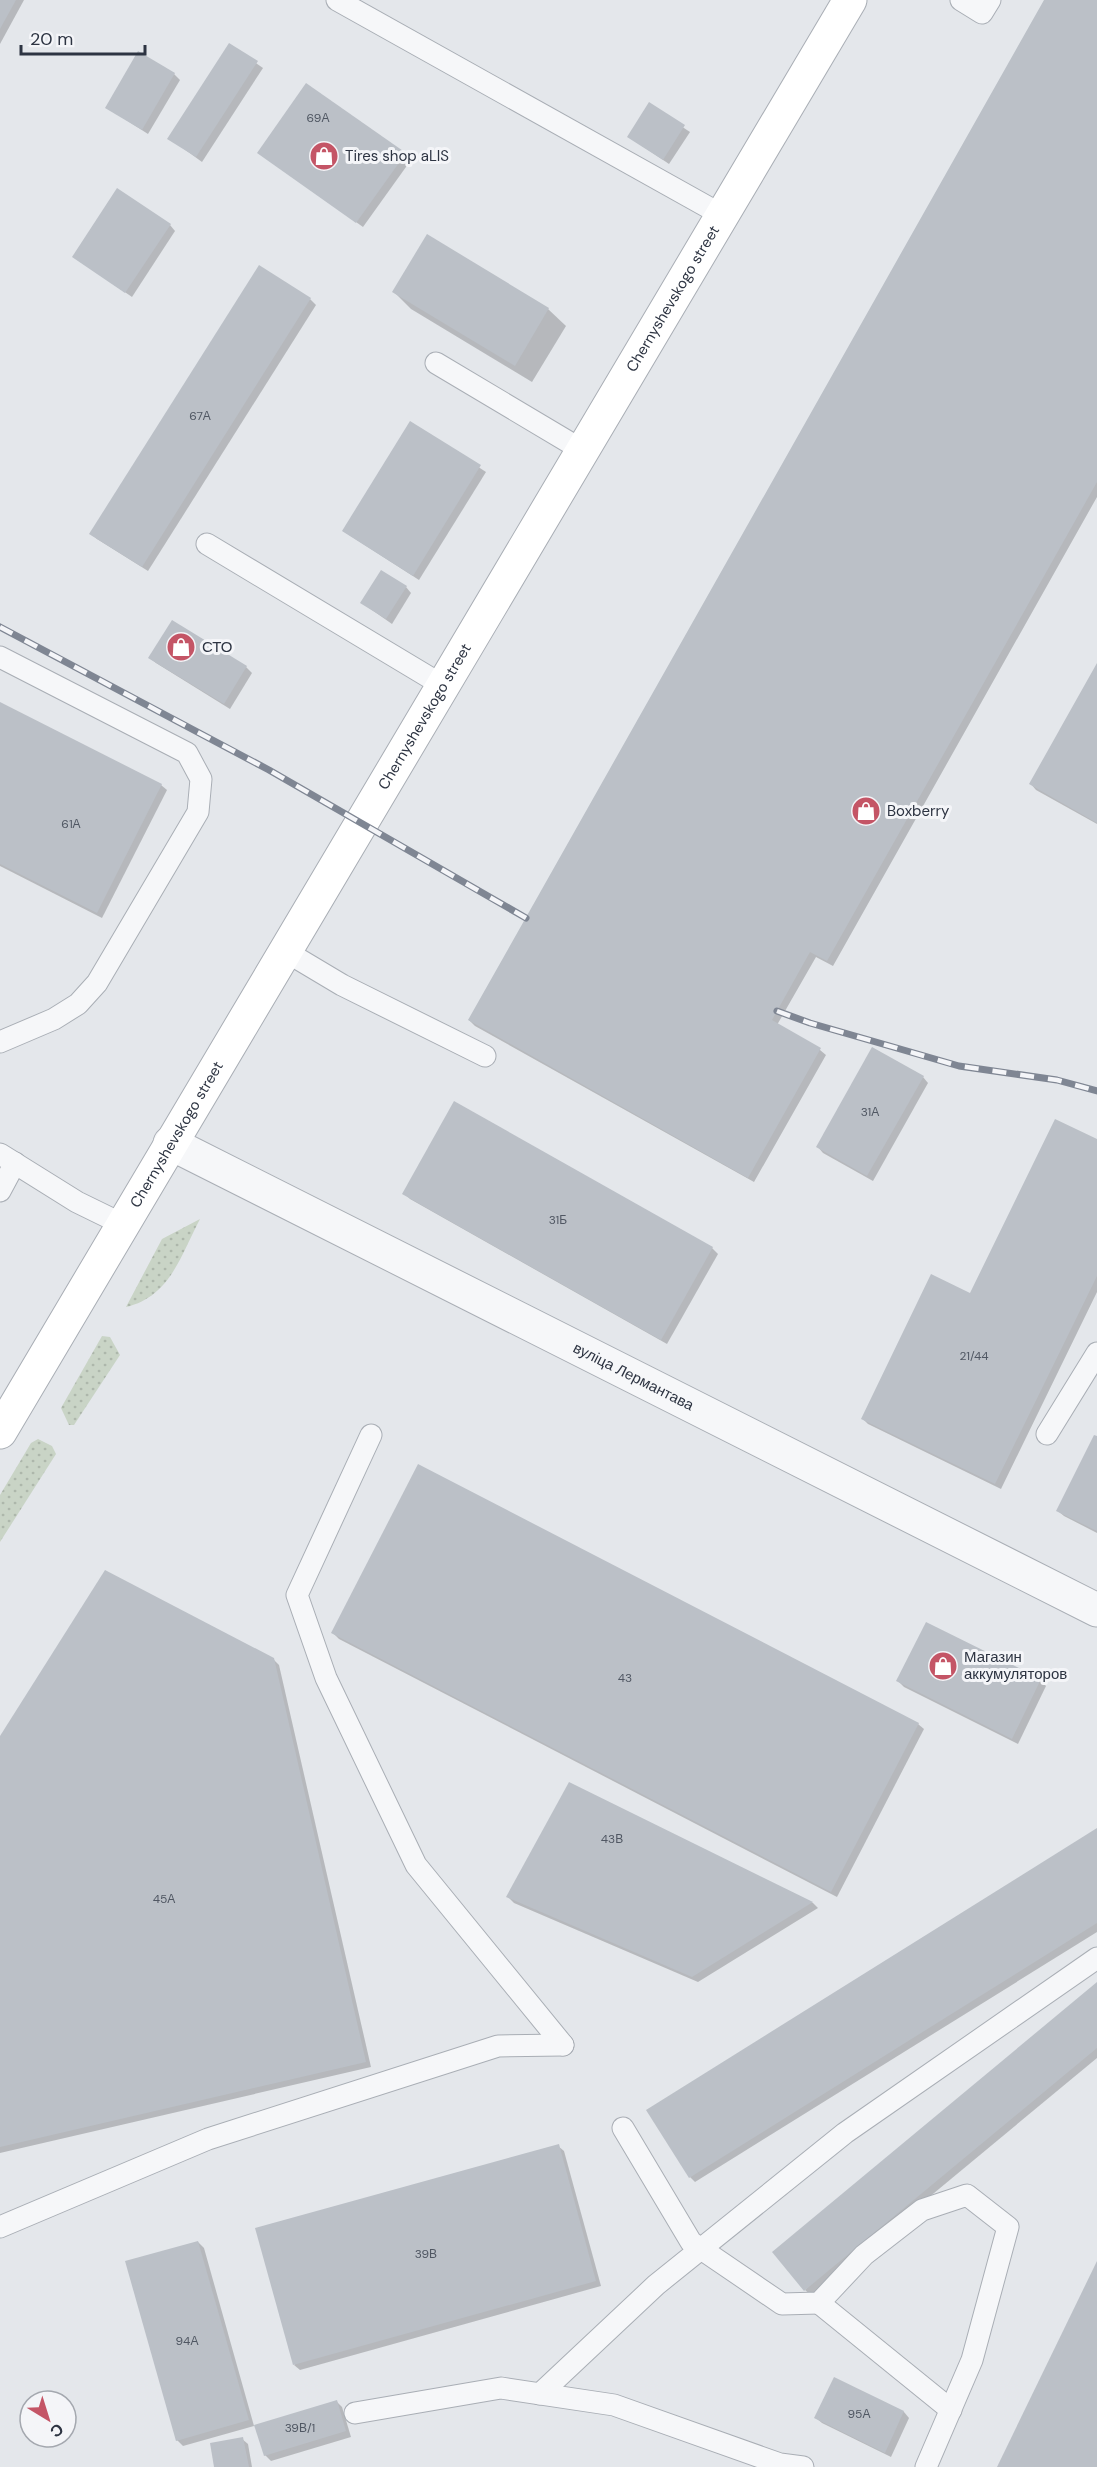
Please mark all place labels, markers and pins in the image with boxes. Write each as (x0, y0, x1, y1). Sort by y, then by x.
shop icon: Tires shop aLIS (308, 140, 340, 172)
place label: Tires shop aLIS (345, 146, 449, 166)
shop icon: СТО (165, 631, 197, 663)
place label: СТО (202, 637, 233, 657)
shop icon: Boxberry (850, 795, 882, 827)
place label: Boxberry (887, 801, 950, 821)
place label: Магазин аккумуляторов (964, 1647, 1067, 1684)
shop icon: Магазин аккумуляторов (927, 1650, 959, 1682)

